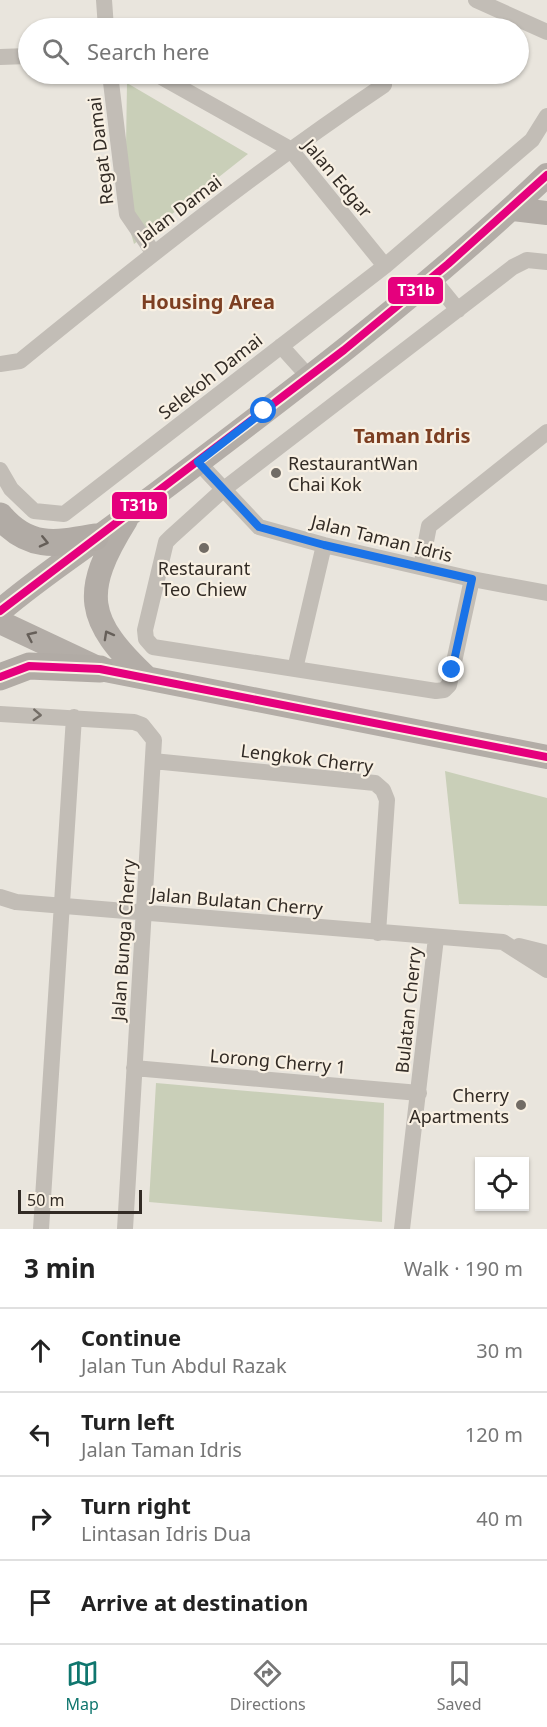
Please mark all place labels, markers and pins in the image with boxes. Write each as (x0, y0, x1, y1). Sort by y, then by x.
place label: RestaurantWan Chai Kok (288, 451, 418, 496)
marker: RestaurantWan Chai Kok (269, 466, 283, 480)
marker: Restaurant Teo Chiew (197, 541, 211, 555)
place label: Restaurant Teo Chiew (158, 556, 251, 601)
place label: Cherry Apartments (409, 1083, 510, 1128)
marker: Cherry Apartments (514, 1098, 528, 1112)

